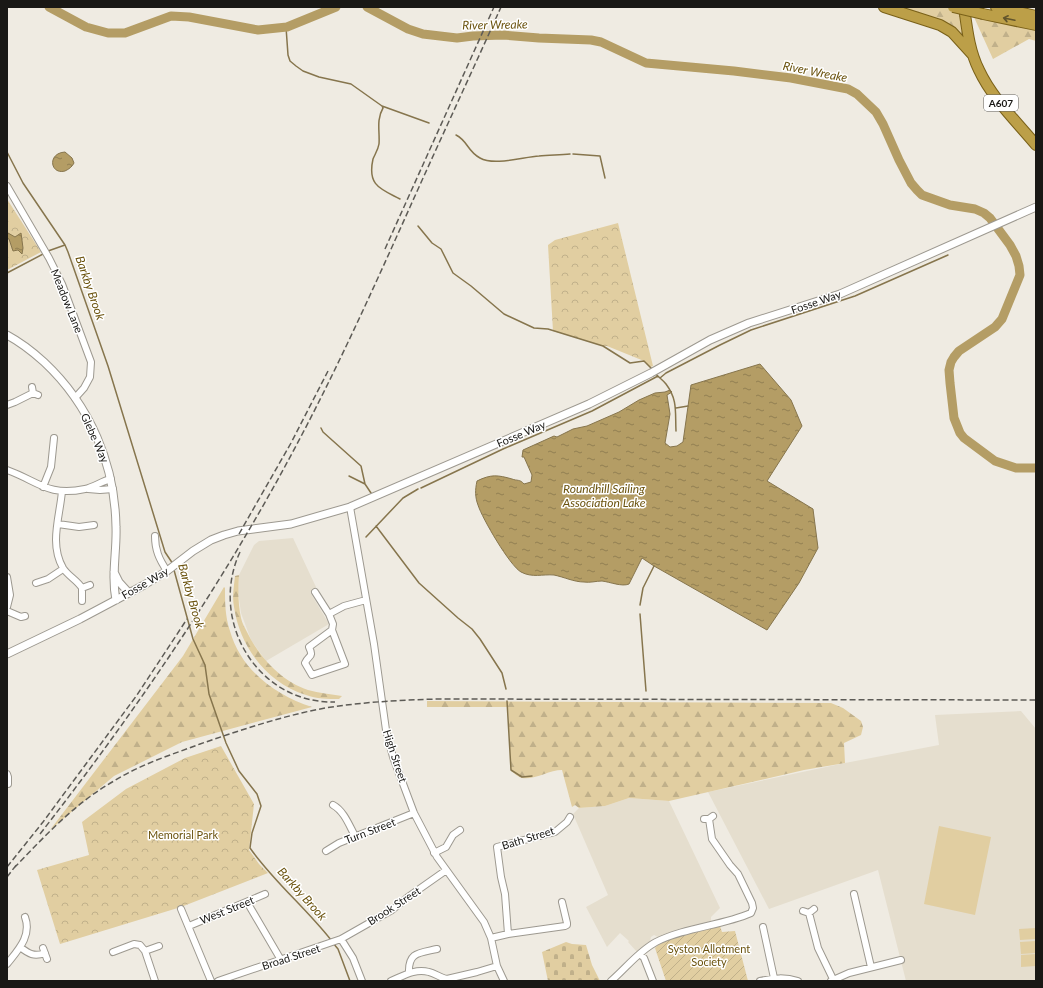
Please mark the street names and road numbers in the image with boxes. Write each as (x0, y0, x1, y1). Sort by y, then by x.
road number: A607 (984, 95, 1018, 111)
street label: Meadow Lane (49, 267, 86, 335)
street label: Fosse Way (789, 287, 843, 316)
street label: Glebe Way (79, 411, 112, 465)
street label: Fosse Way (494, 417, 547, 450)
street label: Fosse Way (119, 564, 171, 601)
street label: High Street (381, 728, 410, 784)
street label: Turn Street (343, 815, 397, 846)
street label: Bath Street (500, 823, 556, 852)
street label: Brook Street (365, 884, 423, 928)
street label: West Street (198, 893, 256, 926)
street label: Broad Street (260, 941, 322, 972)

